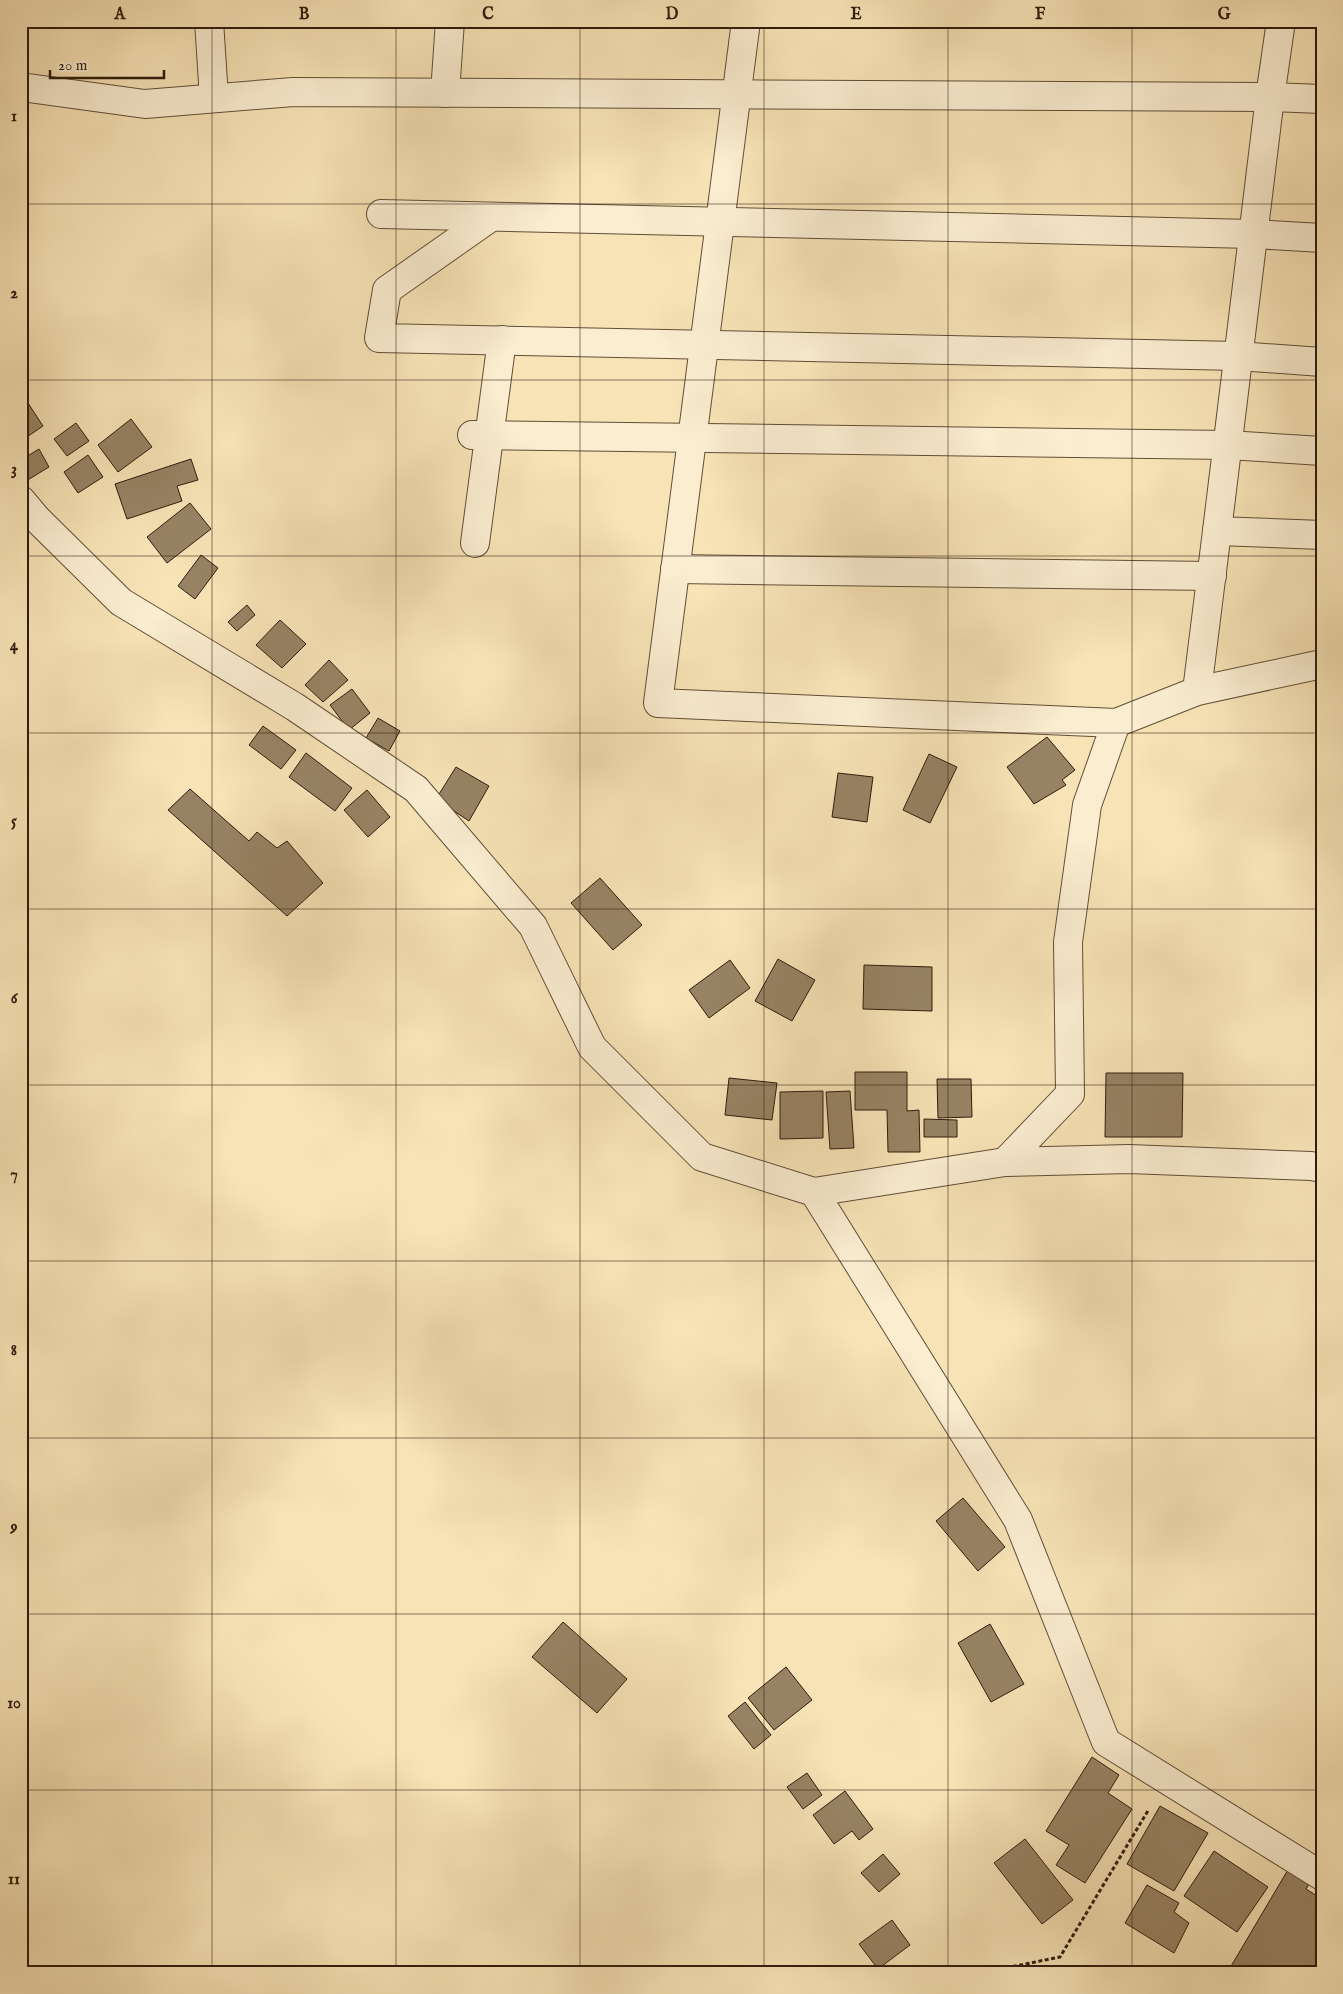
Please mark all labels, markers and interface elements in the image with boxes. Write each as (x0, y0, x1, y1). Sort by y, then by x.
text: A (114, 5, 127, 25)
text: B (299, 5, 310, 25)
text: C (482, 5, 494, 25)
text: D (666, 5, 679, 25)
text: E (850, 5, 862, 25)
text: F (1035, 5, 1046, 25)
text: G (1218, 5, 1231, 25)
scale bar (50, 48, 164, 80)
text: 20 m (58, 56, 88, 75)
text: 1 (11, 107, 17, 127)
text: 2 (10, 284, 18, 304)
text: 3 (11, 460, 17, 480)
text: 4 (10, 636, 19, 656)
text: 5 (11, 812, 17, 832)
text: 6 (11, 989, 19, 1009)
text: 7 (10, 1165, 18, 1185)
text: 8 (11, 1341, 17, 1361)
text: 9 (10, 1518, 18, 1538)
text: 10 (7, 1694, 21, 1714)
text: 11 (8, 1870, 20, 1890)

